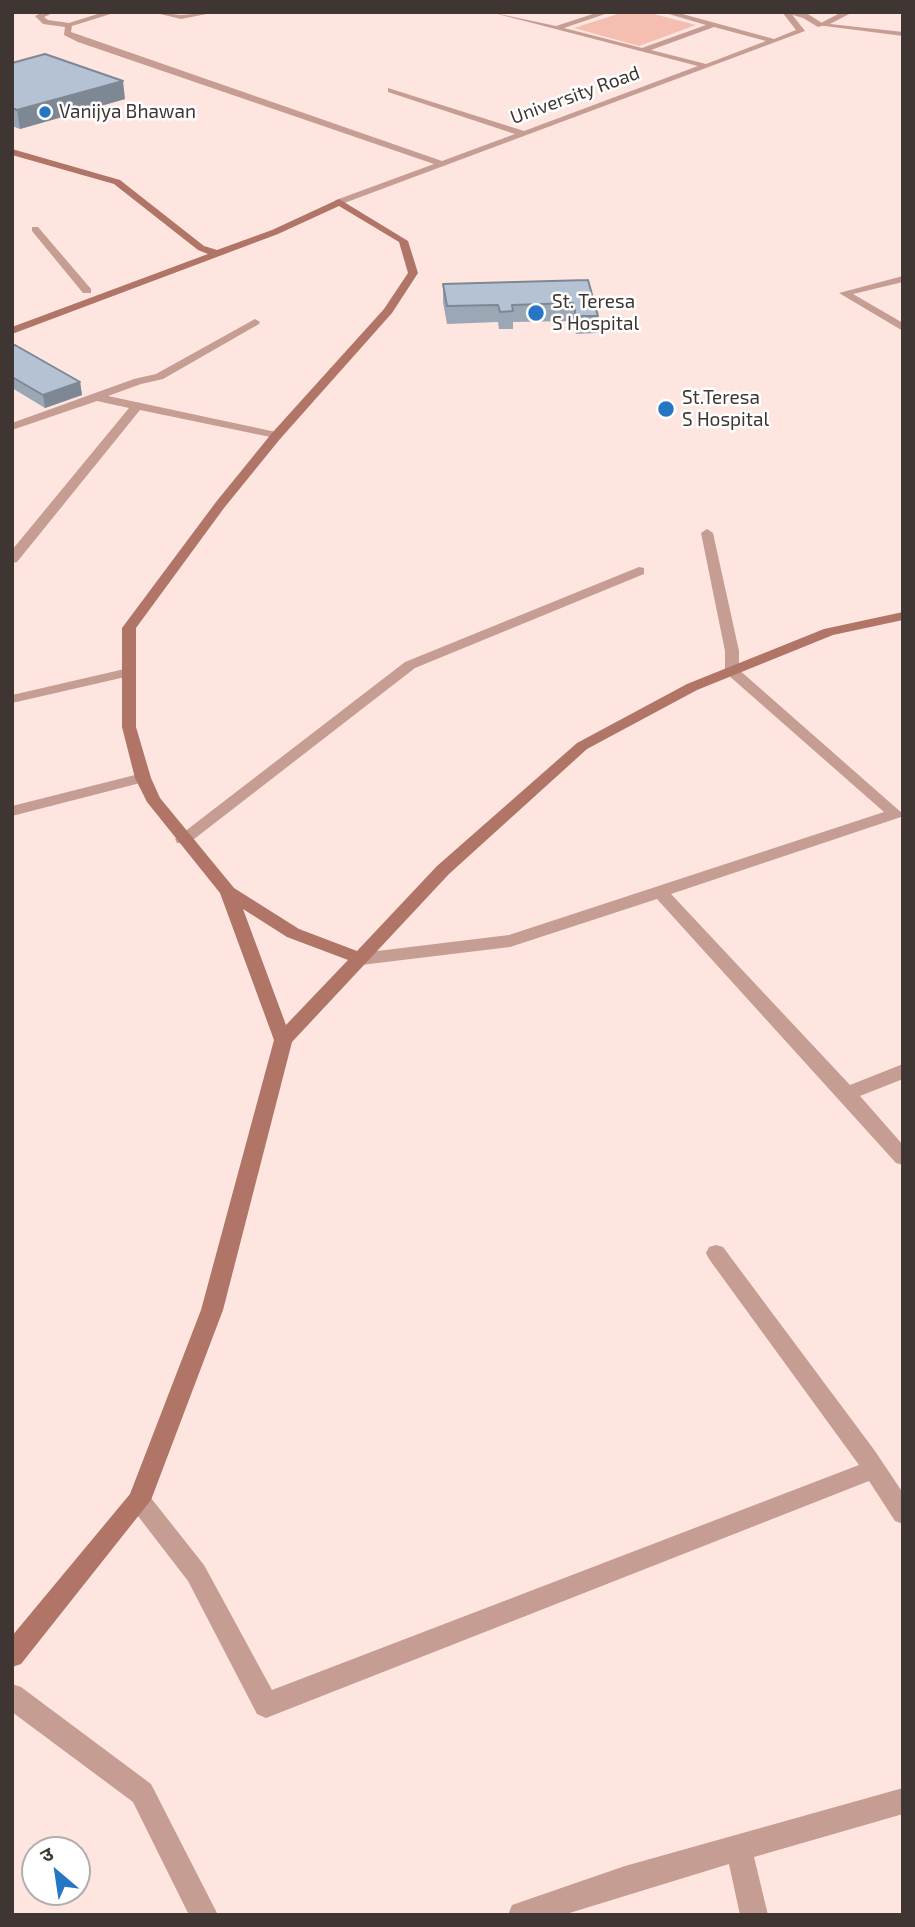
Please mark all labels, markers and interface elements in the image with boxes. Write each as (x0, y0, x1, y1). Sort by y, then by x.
street label: University Road (507, 61, 643, 129)
place label: Vanijya Bhawan (59, 101, 196, 123)
marker: Vanijya Bhawan (37, 104, 53, 120)
place label: St. Teresa S Hospital (552, 291, 639, 335)
marker: St. Teresa S Hospital (526, 303, 546, 323)
place label: St.Teresa S Hospital (682, 387, 769, 431)
marker: St.Teresa S Hospital (656, 399, 676, 419)
north arrow (21, 1836, 91, 1906)
text: उ (36, 1841, 57, 1867)

